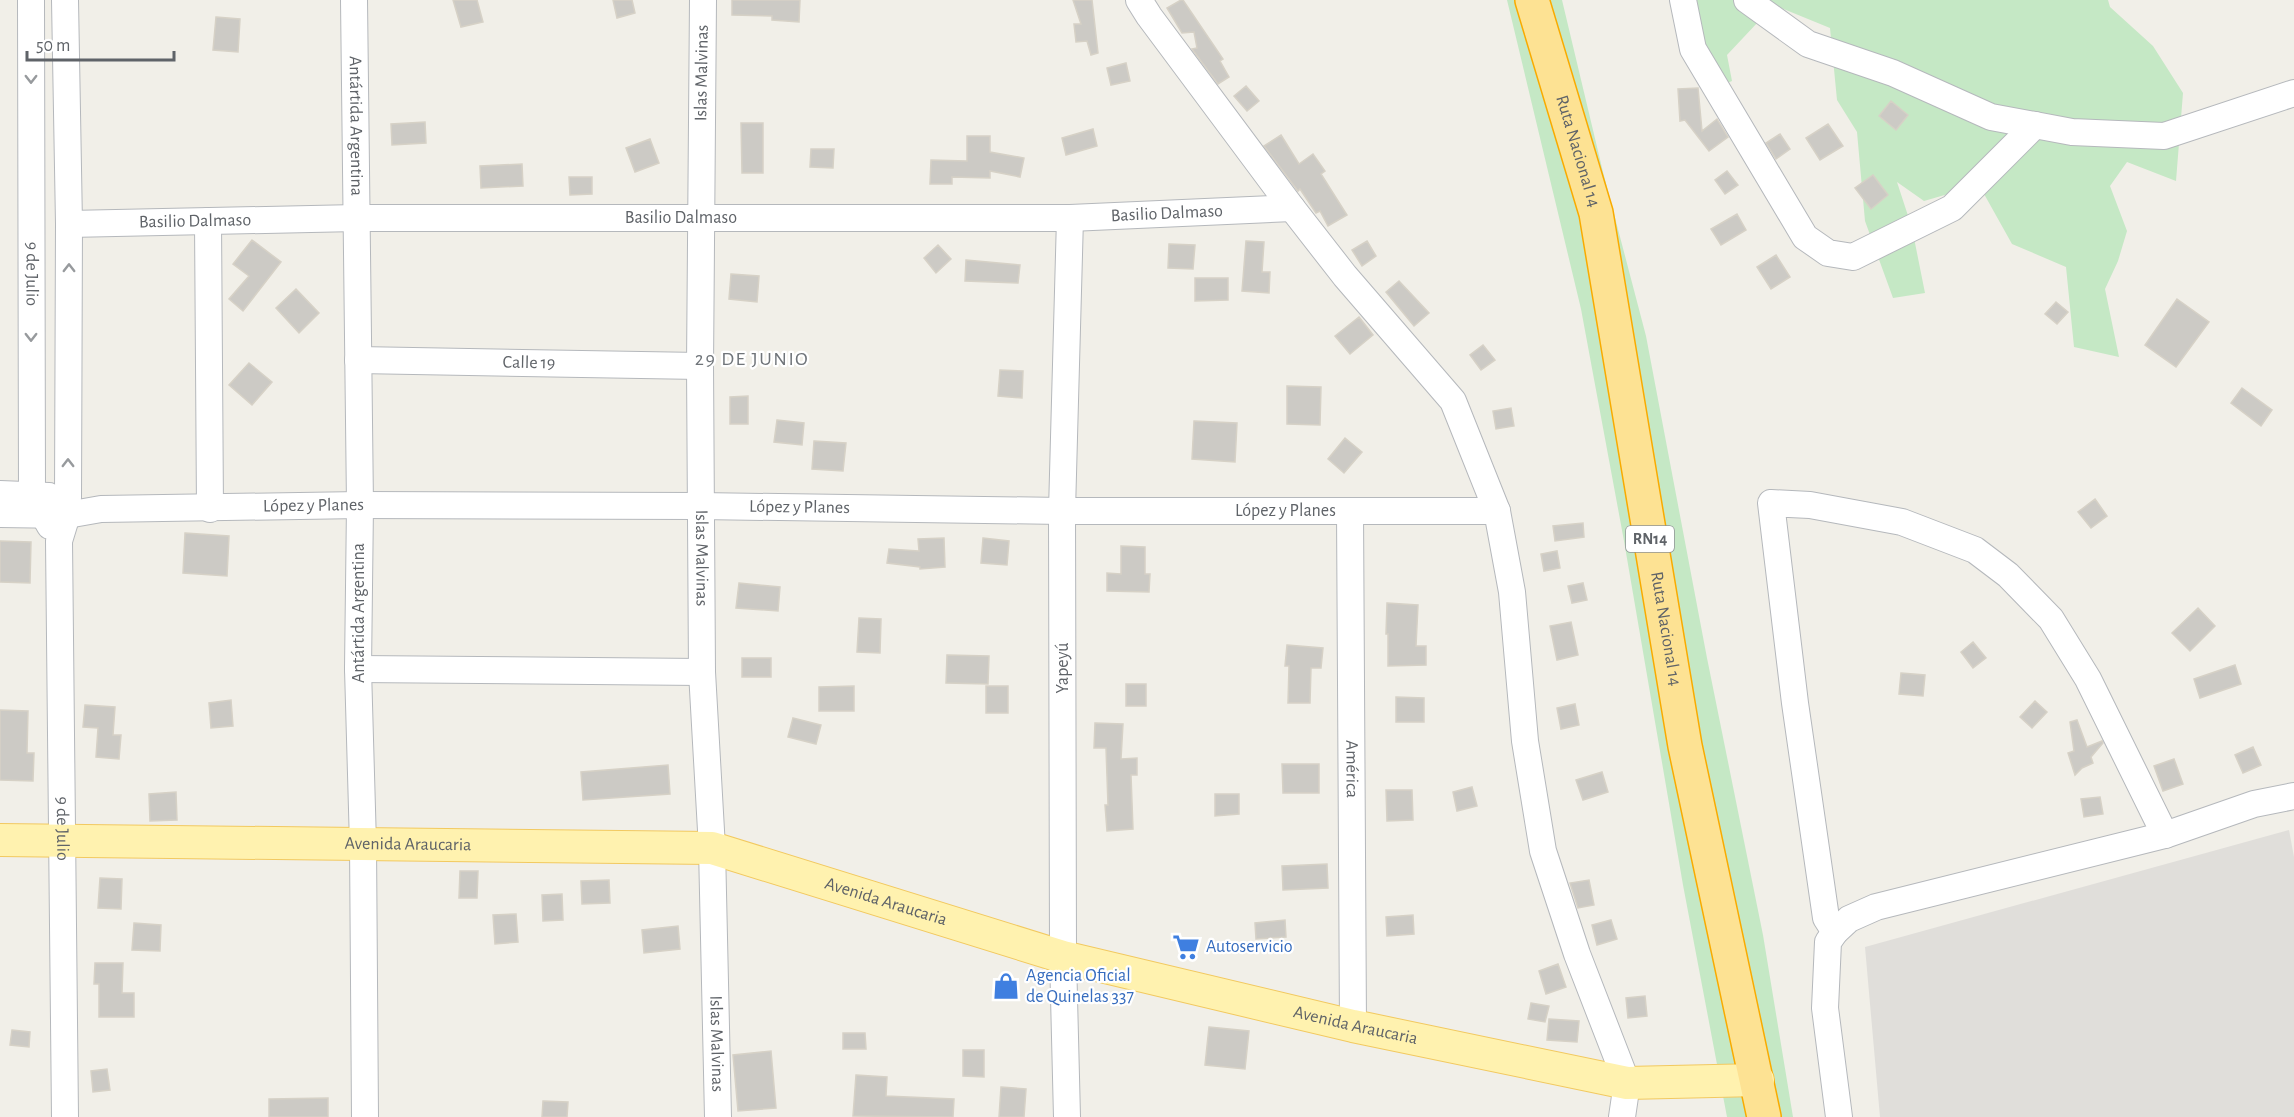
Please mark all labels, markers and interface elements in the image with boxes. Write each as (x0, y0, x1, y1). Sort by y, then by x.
scale bar (27, 24, 174, 62)
street label: Islas Malvinas (692, 25, 712, 121)
text: 50 m (36, 37, 70, 55)
street label: Antártida Argentina (346, 56, 365, 196)
one-way arrow (25, 75, 37, 84)
street label: Ruta Nacional 14 (1552, 93, 1603, 210)
street label: Basilio Dalmaso (1110, 202, 1224, 225)
street label: Basilio Dalmaso (625, 209, 737, 227)
street label: Basilio Dalmaso (139, 211, 251, 232)
street label: 9 de Julio (22, 242, 41, 306)
one-way arrow (63, 263, 75, 272)
one-way arrow (25, 333, 37, 342)
district label: 29 DE JUNIO (695, 349, 809, 369)
street label: Calle 19 (503, 354, 555, 372)
one-way arrow (62, 458, 74, 467)
street label: López y Planes (263, 496, 364, 515)
street label: López y Planes (749, 498, 850, 517)
street label: López y Planes (1235, 502, 1336, 520)
street label: Islas Malvinas (692, 510, 711, 606)
road number: RN14 (1626, 526, 1674, 552)
street label: Antártida Argentina (350, 543, 368, 683)
street label: Ruta Nacional 14 (1647, 570, 1684, 688)
street label: Yapeyú (1054, 643, 1072, 694)
street label: América (1342, 740, 1361, 798)
street label: 9 de Julio (53, 796, 71, 861)
street label: Avenida Araucaria (344, 835, 471, 854)
street label: Avenida Araucaria (823, 875, 949, 929)
supermarket icon: Autoservicio (1171, 932, 1201, 962)
place label: Autoservicio (1206, 938, 1293, 956)
place label: Agencia Oficial de Quinelas 337 (1026, 967, 1134, 1006)
shop icon: Agencia Oficial de Quinelas 337 (991, 971, 1021, 1001)
street label: Islas Malvinas (706, 995, 726, 1092)
street label: Avenida Araucaria (1291, 1003, 1419, 1048)

